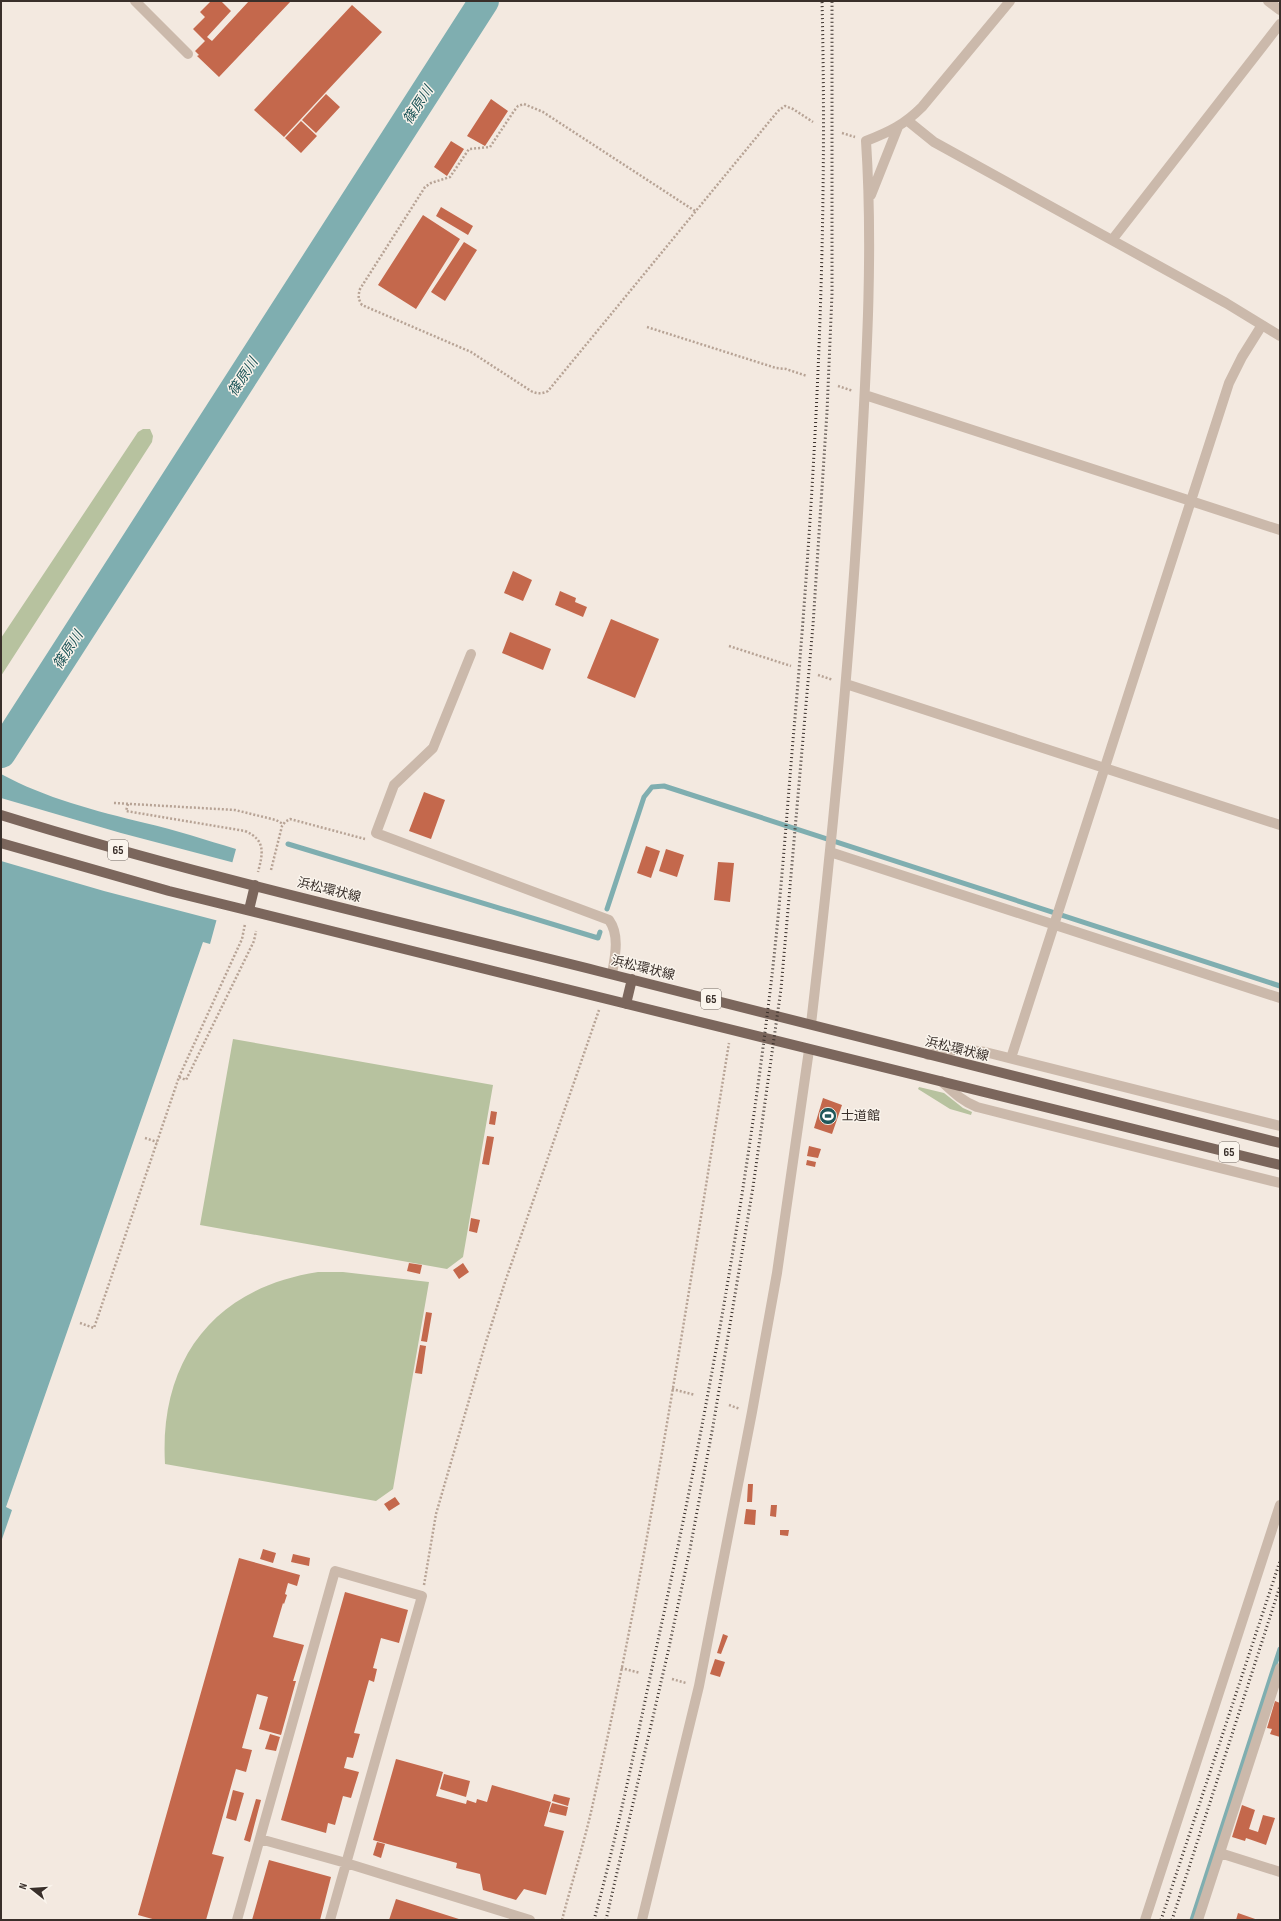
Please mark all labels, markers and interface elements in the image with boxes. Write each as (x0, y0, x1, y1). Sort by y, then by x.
water label: 篠原川 (399, 81, 438, 127)
water label: 篠原川 (224, 353, 263, 399)
water label: 篠原川 (49, 626, 88, 672)
road number: 65 (108, 840, 128, 860)
street label: 浜松環状線 (296, 874, 362, 906)
street label: 浜松環状線 (610, 952, 676, 984)
road number: 65 (701, 989, 721, 1009)
street label: 浜松環状線 (924, 1033, 990, 1065)
sports icon: 士道館 (818, 1106, 838, 1126)
place label: 士道館 (841, 1108, 880, 1124)
road number: 65 (1219, 1142, 1239, 1162)
north arrow (12, 1869, 52, 1909)
text: N (16, 1881, 30, 1891)

